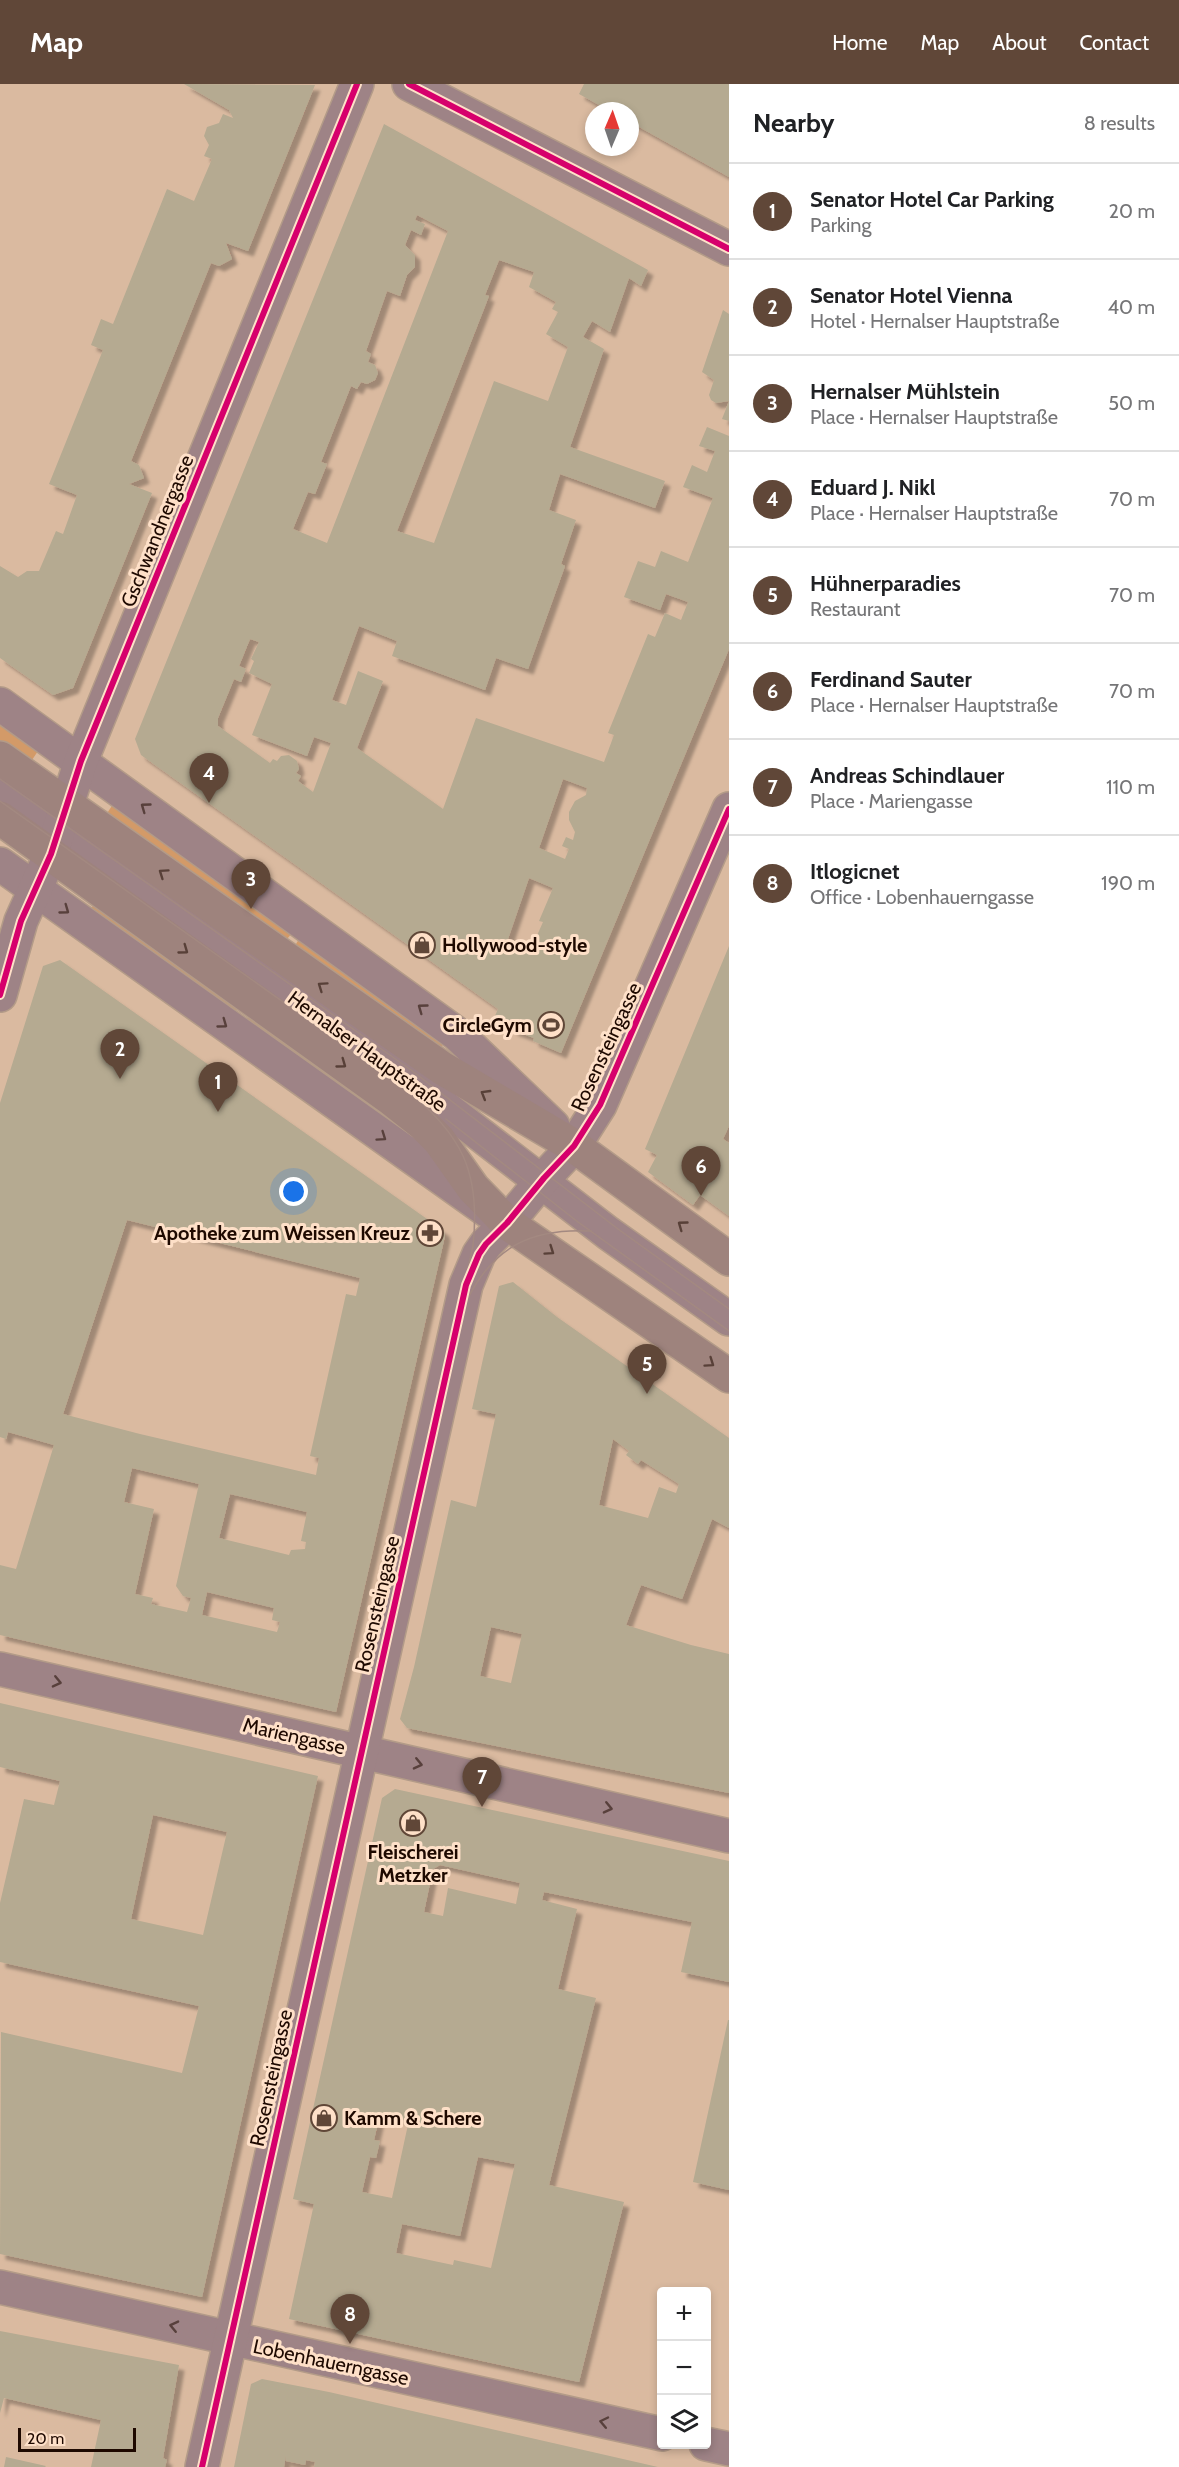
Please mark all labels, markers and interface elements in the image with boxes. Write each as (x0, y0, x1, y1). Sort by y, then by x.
text: Map (30, 25, 83, 59)
text: Home (832, 30, 888, 55)
text: Map (921, 30, 959, 55)
text: About (992, 30, 1046, 55)
text: Contact (1079, 30, 1149, 55)
north arrow (585, 102, 639, 156)
text: Nearby (753, 107, 834, 139)
text: 8 results (1084, 111, 1155, 135)
text: Senator Hotel Car Parking (810, 186, 1054, 213)
text: 1 (769, 199, 776, 223)
text: 20 m (1109, 199, 1155, 223)
text: Parking (810, 213, 871, 237)
text: Senator Hotel Vienna (810, 282, 1013, 309)
text: 2 (767, 295, 778, 319)
text: 40 m (1107, 295, 1155, 319)
text: Hotel · Hernalser Hauptstraße (810, 309, 1060, 333)
text: Hernalser Mühlstein (810, 378, 1000, 405)
text: 3 (767, 391, 778, 415)
text: 50 m (1108, 391, 1155, 415)
text: Place · Hernalser Hauptstraße (810, 405, 1058, 429)
street label: Gschwandnergasse (116, 452, 198, 610)
text: Eduard J. Nikl (810, 474, 936, 501)
text: 4 (766, 487, 779, 511)
text: 70 m (1109, 487, 1155, 511)
text: Place · Hernalser Hauptstraße (810, 501, 1058, 525)
text: Hühnerparadies (810, 570, 961, 597)
text: 5 (767, 583, 778, 607)
text: 70 m (1109, 583, 1155, 607)
text: Restaurant (810, 597, 901, 621)
text: Ferdinand Sauter (810, 666, 972, 693)
text: 6 (767, 679, 778, 703)
text: 70 m (1109, 679, 1155, 703)
text: Place · Hernalser Hauptstraße (810, 693, 1058, 717)
pin: 4 (190, 754, 228, 803)
text: Andreas Schindlauer (810, 762, 1004, 789)
text: 7 (767, 775, 778, 799)
text: 110 m (1106, 775, 1155, 799)
text: Place · Mariengasse (810, 789, 973, 813)
one-way arrow (141, 804, 152, 815)
text: Itlogicnet (810, 858, 900, 885)
pin: 3 (232, 860, 270, 909)
one-way arrow (159, 869, 170, 880)
text: 8 (766, 871, 779, 895)
text: 190 m (1101, 871, 1155, 895)
text: Office · Lobenhauerngasse (810, 885, 1034, 909)
one-way arrow (58, 903, 69, 914)
shop icon: Hollywood-style (407, 930, 437, 960)
place label: Hollywood-style (442, 933, 587, 957)
one-way arrow (178, 943, 189, 954)
street label: Rosensteingasse (566, 979, 646, 1115)
one-way arrow (318, 982, 329, 993)
street label: Hernalser Hauptstraße (283, 986, 451, 1116)
one-way arrow (418, 1004, 429, 1015)
sports icon: CircleGym (536, 1010, 566, 1040)
place label: CircleGym (443, 1013, 532, 1037)
one-way arrow (217, 1017, 228, 1028)
pin: 2 (100, 1030, 140, 1079)
one-way arrow (336, 1057, 347, 1068)
pin: 1 (198, 1062, 238, 1112)
one-way arrow (481, 1089, 491, 1101)
one-way arrow (375, 1130, 386, 1141)
pin: 6 (682, 1146, 720, 1196)
your location (279, 1177, 308, 1206)
pharmacy icon: Apotheke zum Weissen Kreuz (415, 1218, 445, 1248)
place label: Apotheke zum Weissen Kreuz (154, 1221, 411, 1245)
one-way arrow (677, 1221, 688, 1232)
one-way arrow (544, 1244, 555, 1255)
pin: 5 (628, 1344, 666, 1394)
one-way arrow (704, 1356, 715, 1367)
street label: Rosensteingasse (350, 1533, 404, 1675)
one-way arrow (52, 1675, 62, 1688)
street label: Mariengasse (241, 1713, 347, 1759)
one-way arrow (412, 1757, 422, 1770)
pin: 7 (462, 1758, 502, 1807)
one-way arrow (602, 1800, 612, 1813)
shop icon: Fleischerei Metzker (398, 1808, 428, 1838)
place label: Fleischerei Metzker (367, 1840, 459, 1887)
street label: Rosensteingasse (245, 2007, 297, 2149)
shop icon: Kamm & Schere (309, 2103, 339, 2133)
place label: Kamm & Schere (344, 2106, 481, 2130)
map controls (657, 2287, 711, 2449)
button: + (657, 2287, 711, 2341)
pin: 8 (330, 2294, 370, 2344)
one-way arrow (169, 2321, 179, 2334)
street label: Lobenhauerngasse (251, 2334, 411, 2390)
button: − (657, 2341, 711, 2395)
button: layers (657, 2395, 711, 2449)
one-way arrow (600, 2416, 610, 2429)
scale bar (18, 2425, 136, 2452)
text: 20 m (27, 2429, 64, 2448)

